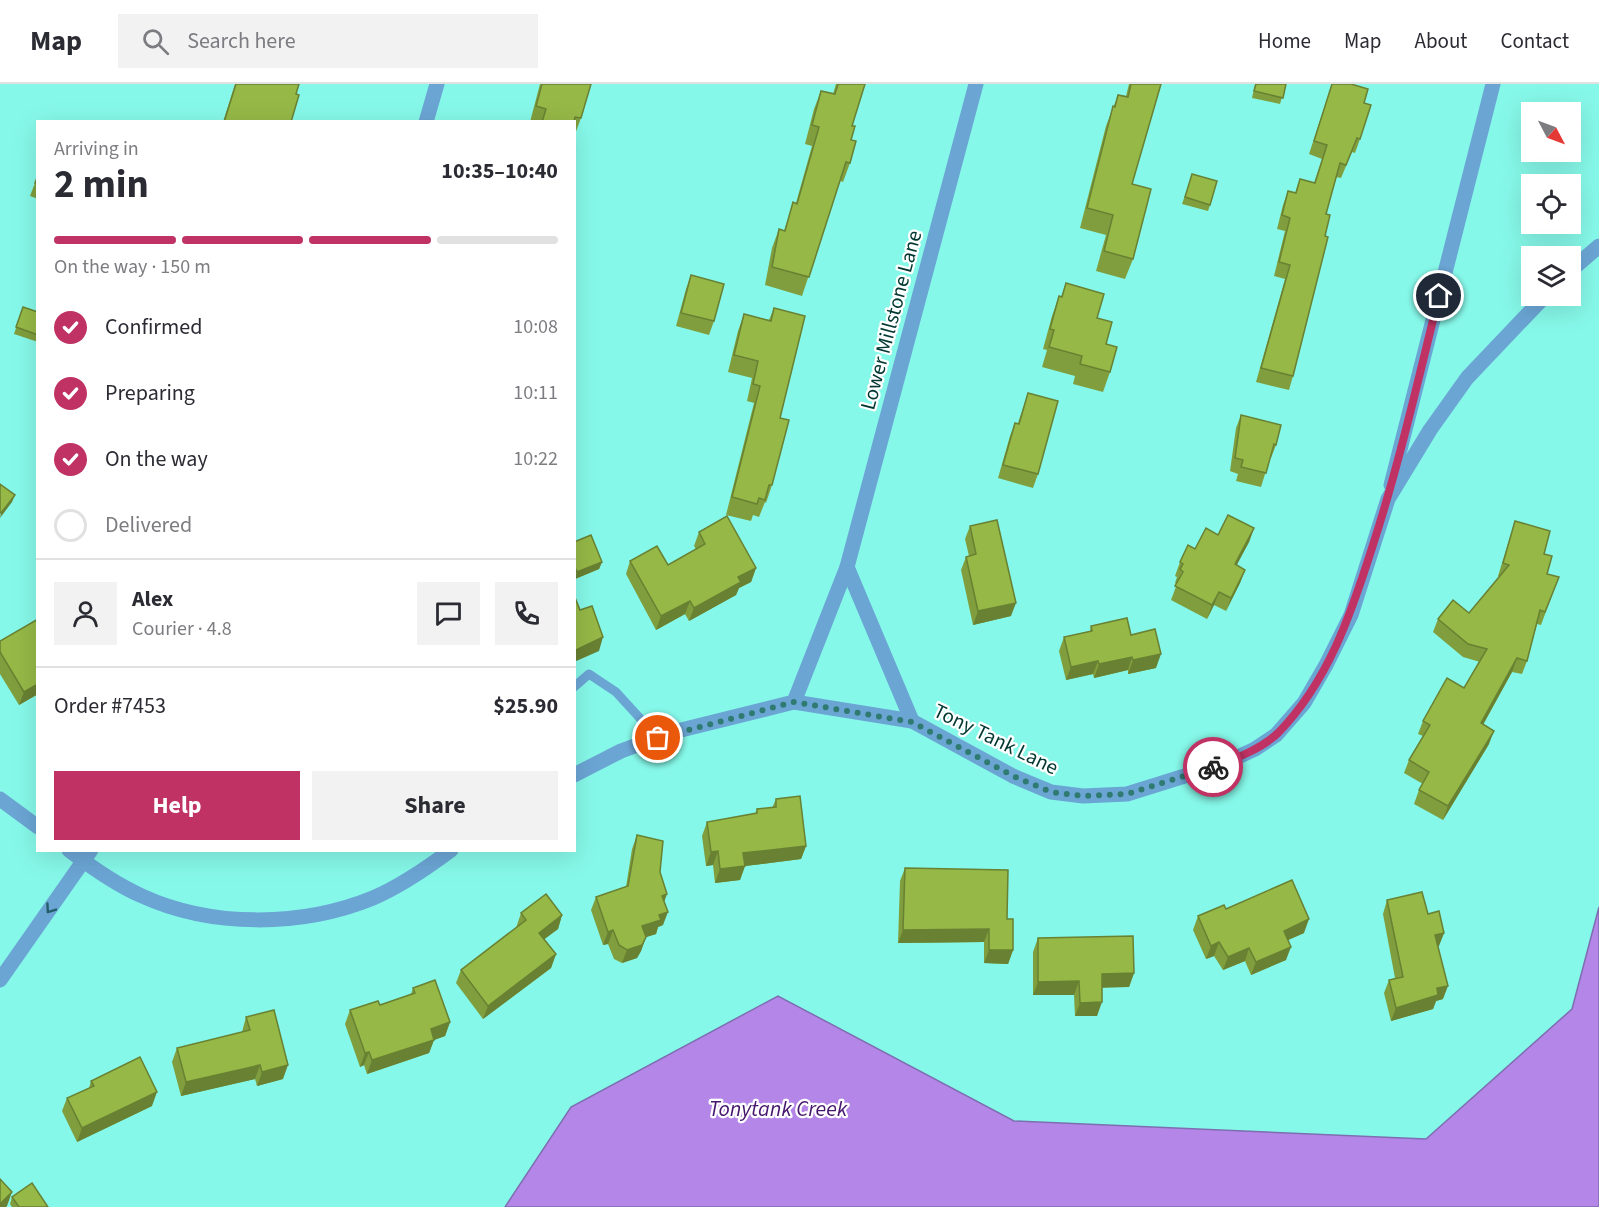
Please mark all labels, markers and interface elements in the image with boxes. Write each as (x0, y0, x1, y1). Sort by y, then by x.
search box (118, 14, 538, 68)
text: Map (30, 21, 82, 61)
icon: search (139, 25, 172, 58)
text: Search here (187, 25, 296, 57)
text: Home (1258, 26, 1311, 56)
text: Map (1344, 26, 1382, 56)
text: About (1415, 26, 1467, 56)
text: Contact (1500, 26, 1569, 56)
north arrow (1521, 102, 1581, 162)
map controls (1521, 102, 1581, 306)
text: Arriving in (54, 135, 139, 163)
text: 10:35–10:40 (441, 155, 558, 187)
text: 2 min (54, 157, 149, 213)
button: locate (1521, 174, 1581, 234)
street label: Lower Millstone Lane (853, 227, 929, 413)
button: layers (1521, 246, 1581, 306)
text: On the way · 150 m (54, 253, 211, 281)
pin (1413, 270, 1464, 321)
icon: home (1422, 279, 1455, 312)
icon: check (54, 311, 87, 344)
text: Confirmed (105, 311, 202, 343)
text: 10:08 (513, 313, 558, 341)
icon: check (54, 377, 87, 410)
text: Preparing (105, 377, 195, 409)
text: 10:11 (513, 379, 558, 407)
icon: check (54, 443, 87, 476)
text: On the way (105, 443, 208, 475)
text: 10:22 (513, 445, 558, 473)
text: Delivered (105, 509, 192, 541)
button: person (54, 582, 117, 645)
button: chat (417, 582, 480, 645)
button: phone (495, 582, 558, 645)
text: Alex (132, 583, 173, 615)
text: Courier · 4.8 (132, 615, 232, 643)
text: Order #7453 (54, 690, 166, 722)
text: $25.90 (493, 690, 558, 722)
street label: Tony Tank Lane (928, 696, 1064, 782)
pin (632, 712, 683, 763)
icon: bag (641, 721, 674, 754)
courier (1183, 737, 1243, 797)
icon: bike (1197, 751, 1230, 784)
button: Help (54, 771, 300, 840)
button: Share (312, 771, 558, 840)
one-way arrow (46, 903, 57, 914)
water label: Tonytank Creek (709, 1093, 848, 1125)

